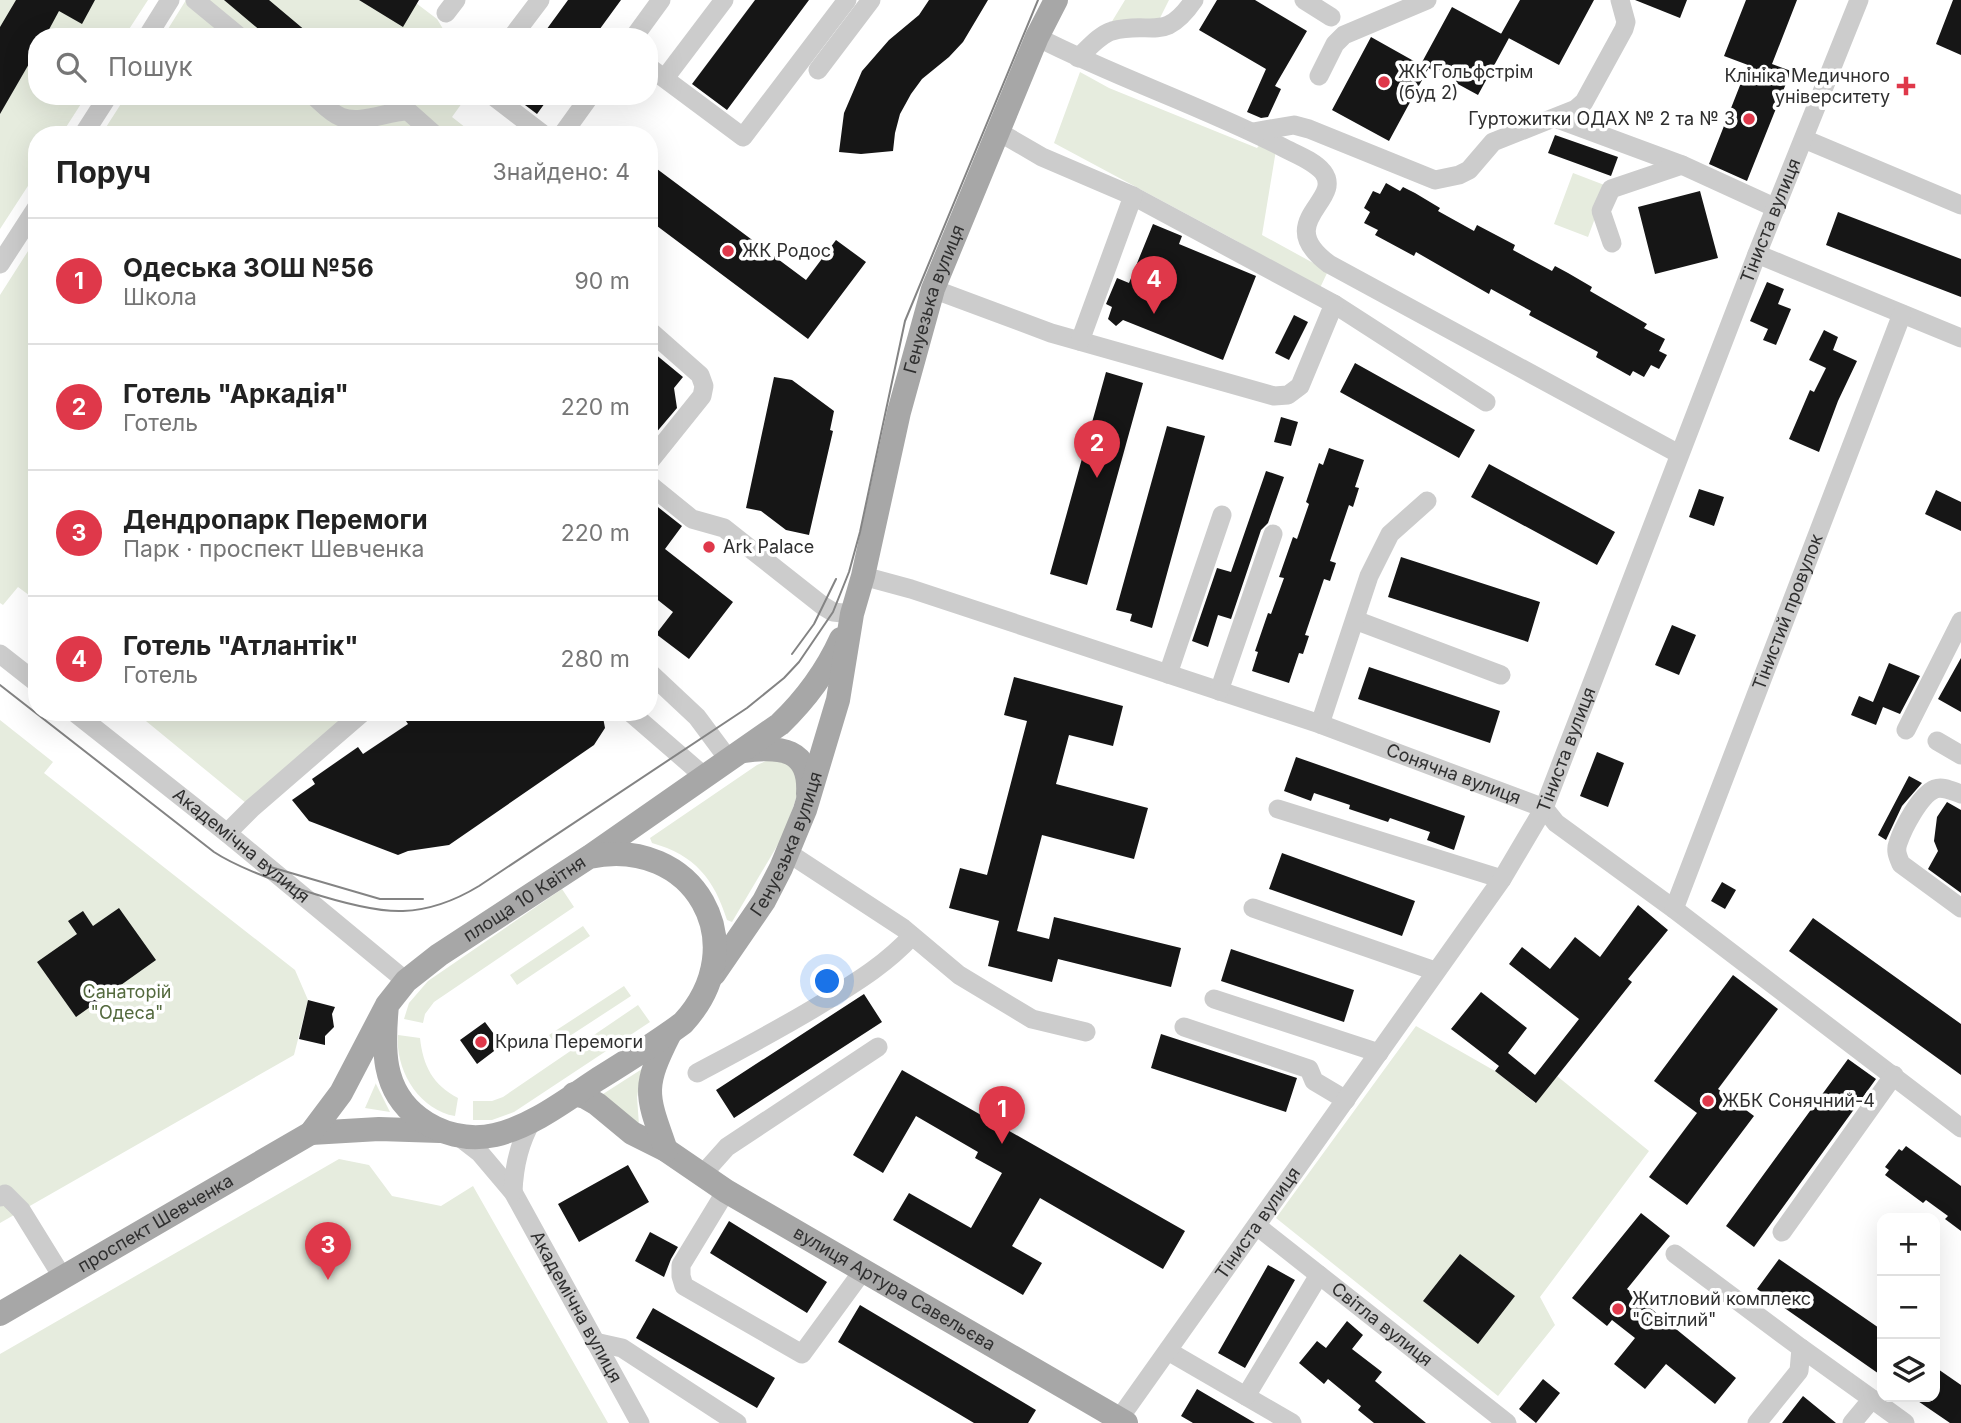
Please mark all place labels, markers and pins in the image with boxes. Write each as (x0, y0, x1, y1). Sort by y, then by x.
place label: ЖК Гольфстрім (буд 2) (1398, 61, 1533, 103)
place label: Клініка Медичного університету (1724, 65, 1890, 107)
marker: ЖК Гольфстрім (буд 2) (1376, 74, 1392, 90)
marker: Клініка Медичного університету (1896, 76, 1916, 96)
place label: Гуртожитки ОДАХ № 2 та № 3 (1468, 108, 1735, 129)
marker: Гуртожитки ОДАХ № 2 та № 3 (1741, 111, 1757, 127)
place label: ЖК Родос (742, 240, 831, 261)
marker: ЖК Родос (720, 243, 736, 259)
pin: 4 (1131, 256, 1177, 314)
pin: 2 (1074, 420, 1120, 478)
place label: Ark Palace (723, 536, 814, 557)
marker: Ark Palace (701, 539, 717, 555)
place label: Крила Перемоги (495, 1031, 643, 1052)
marker: Крила Перемоги (473, 1034, 489, 1050)
pin: 1 (979, 1086, 1025, 1144)
place label: ЖБК Сонячний-4 (1722, 1090, 1875, 1111)
marker: ЖБК Сонячний-4 (1700, 1093, 1716, 1109)
pin: 3 (305, 1222, 351, 1280)
place label: Житловий комплекс "Світлий" (1632, 1288, 1811, 1330)
marker: Житловий комплекс "Світлий" (1610, 1301, 1626, 1317)

